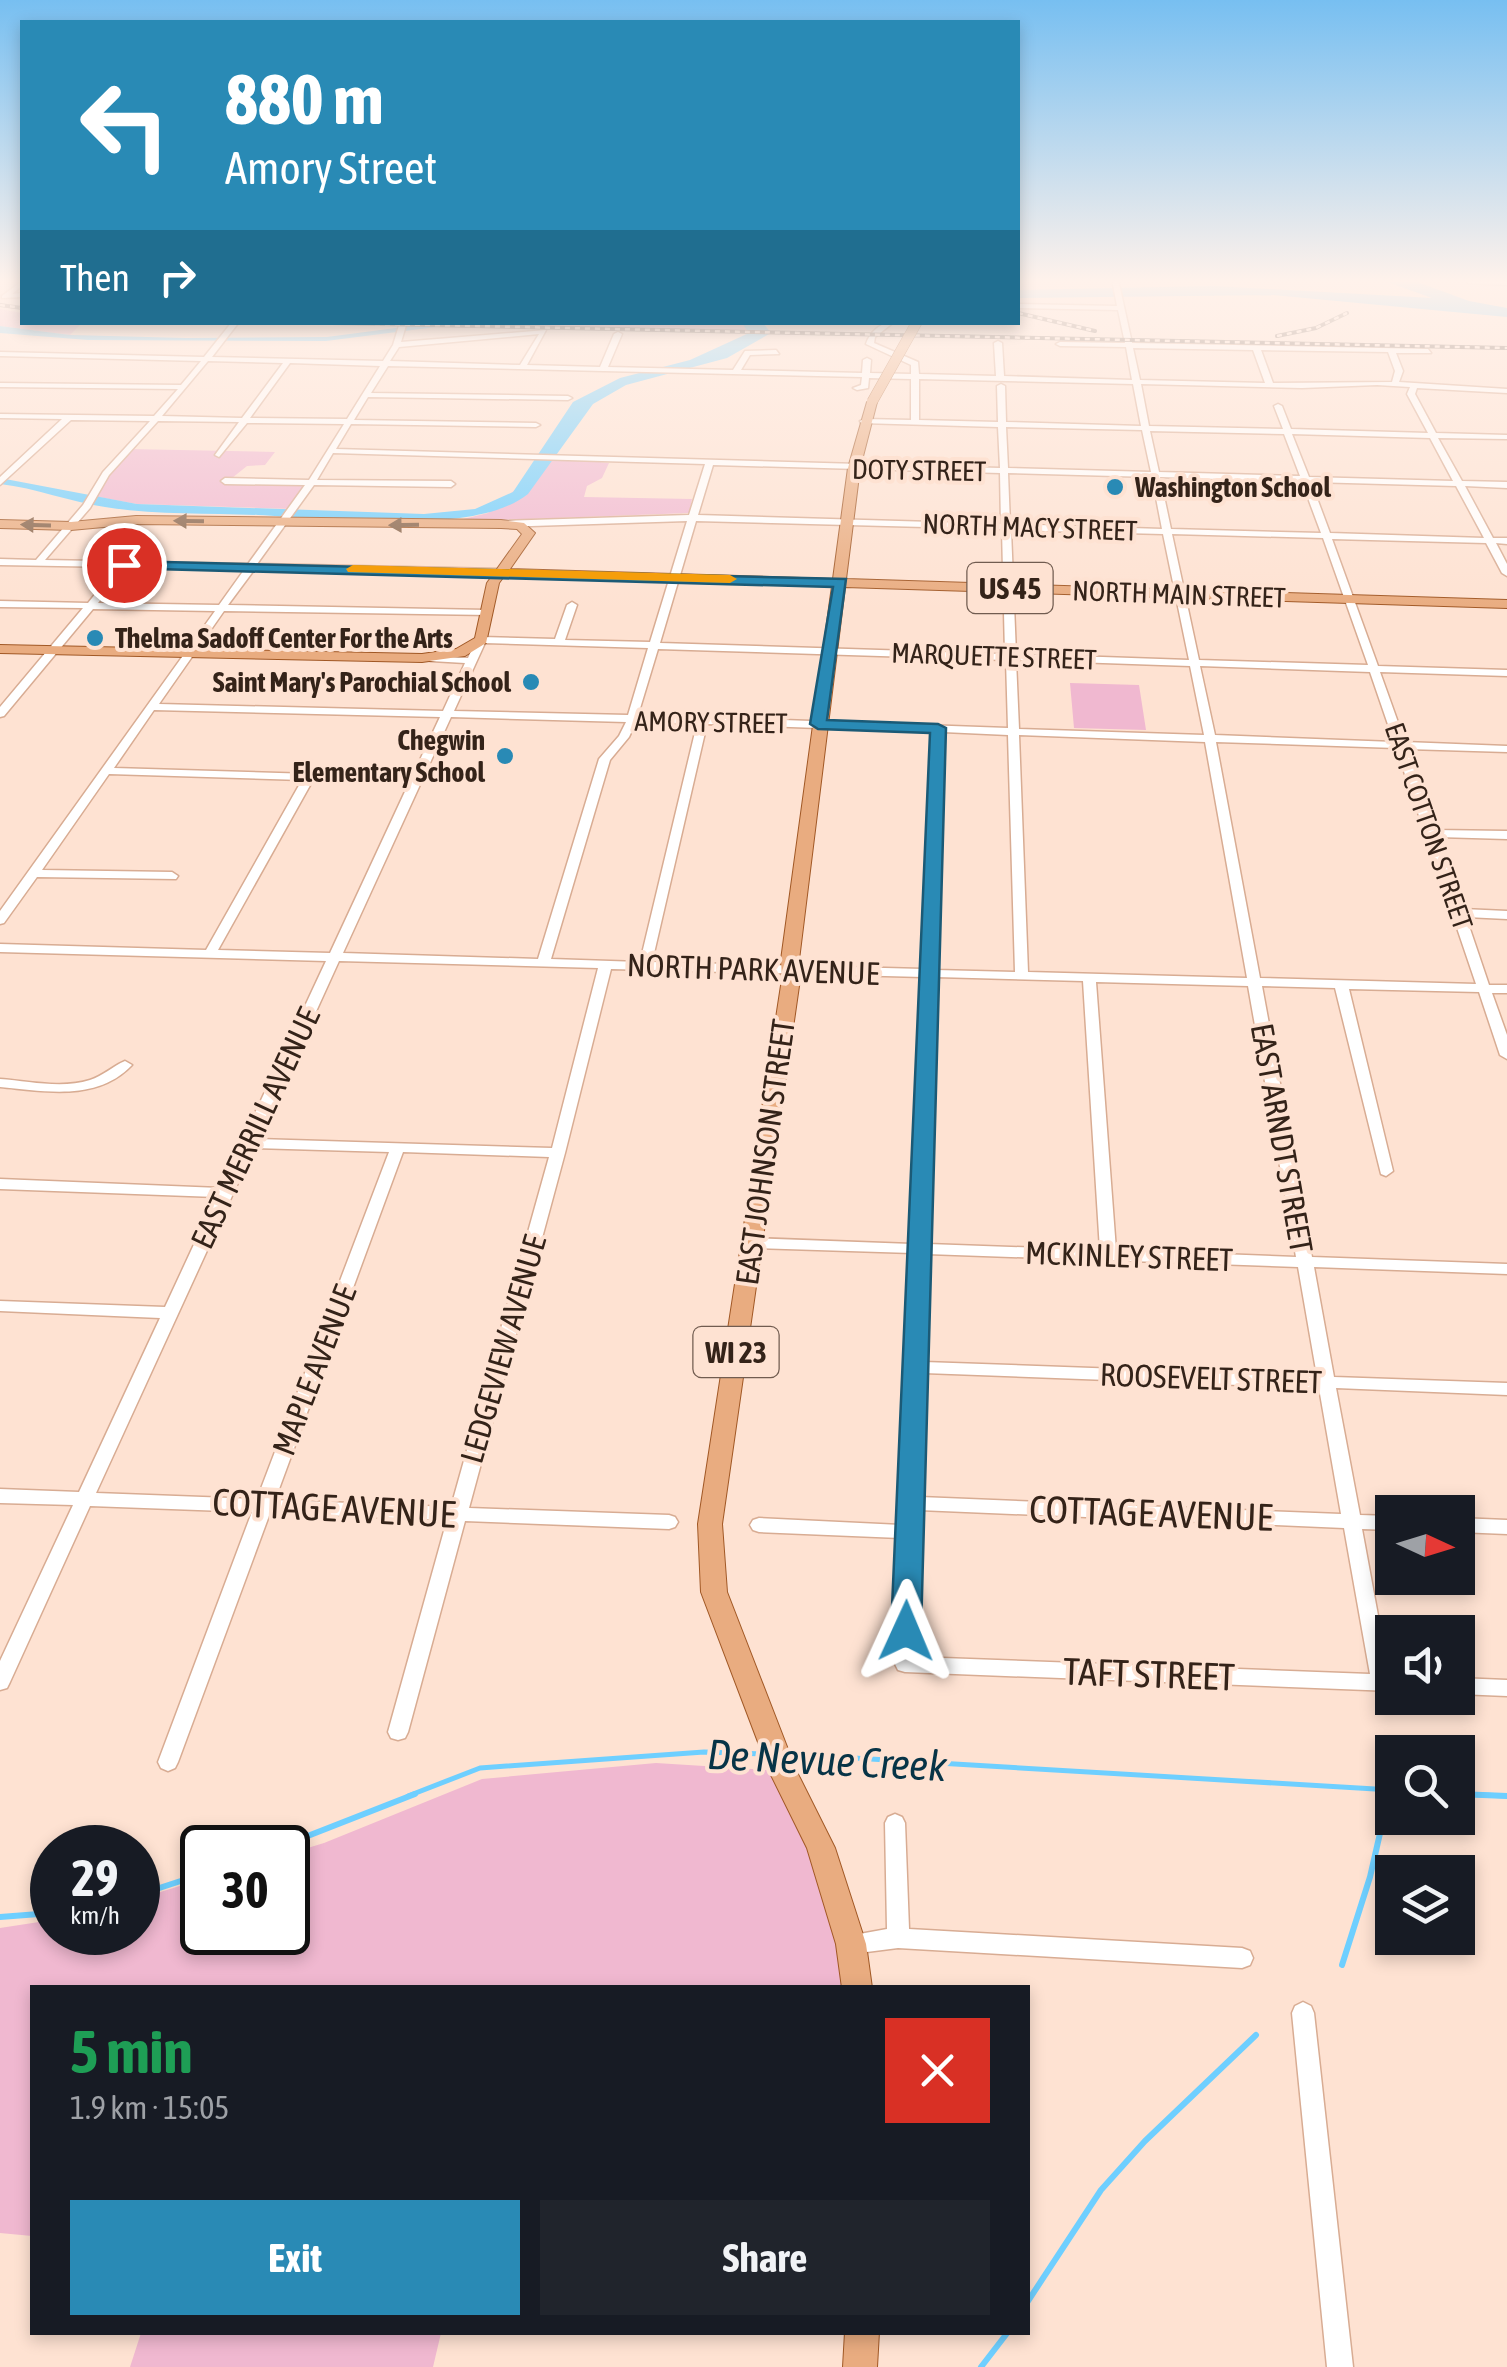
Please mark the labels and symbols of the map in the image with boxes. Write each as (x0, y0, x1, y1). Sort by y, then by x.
street label: DOTY STREET (852, 453, 986, 487)
place label: Washington School (1134, 471, 1331, 503)
marker: Washington School (1104, 476, 1126, 498)
street label: NORTH MACY STREET (922, 507, 1138, 547)
one-way arrow (173, 513, 205, 529)
one-way arrow (19, 516, 51, 532)
one-way arrow (387, 517, 419, 533)
pin (82, 523, 167, 608)
road number: US 45 (968, 563, 1052, 613)
street label: NORTH MAIN STREET (1072, 574, 1286, 614)
place label: Thelma Sadoff Center For the Arts (115, 622, 453, 654)
marker: Thelma Sadoff Center For the Arts (84, 627, 106, 649)
street label: MARQUETTE STREET (891, 636, 1097, 676)
place label: Saint Mary's Parochial School (213, 666, 512, 698)
marker: Saint Mary's Parochial School (520, 671, 542, 693)
street label: AMORY STREET (634, 705, 788, 739)
street label: EAST COTTON STREET (1379, 719, 1479, 933)
place label: Chegwin Elementary School (293, 724, 486, 788)
marker: Chegwin Elementary School (494, 745, 516, 767)
street label: NORTH PARK AVENUE (626, 946, 880, 992)
street label: EAST MERRILL AVENUE (183, 1001, 327, 1254)
street label: EAST JOHNSON STREET (728, 1017, 802, 1287)
street label: EAST ARNDT STREET (1244, 1020, 1320, 1256)
street label: LEDGEVIEW AVENUE (453, 1230, 553, 1467)
street label: MCKINLEY STREET (1024, 1234, 1234, 1278)
street label: MAPLE AVENUE (265, 1280, 363, 1460)
road number: WI 23 (694, 1327, 778, 1377)
street label: ROOSEVELT STREET (1099, 1356, 1323, 1400)
street label: COTTAGE AVENUE (211, 1480, 457, 1536)
street label: COTTAGE AVENUE (1029, 1487, 1273, 1539)
north arrow (1375, 1495, 1475, 1595)
position arrow (854, 1579, 958, 1683)
street label: TAFT STREET (1062, 1650, 1236, 1698)
water label: De Nevue Creek (706, 1730, 949, 1790)
speed limit sign: 30 (180, 1825, 310, 1955)

